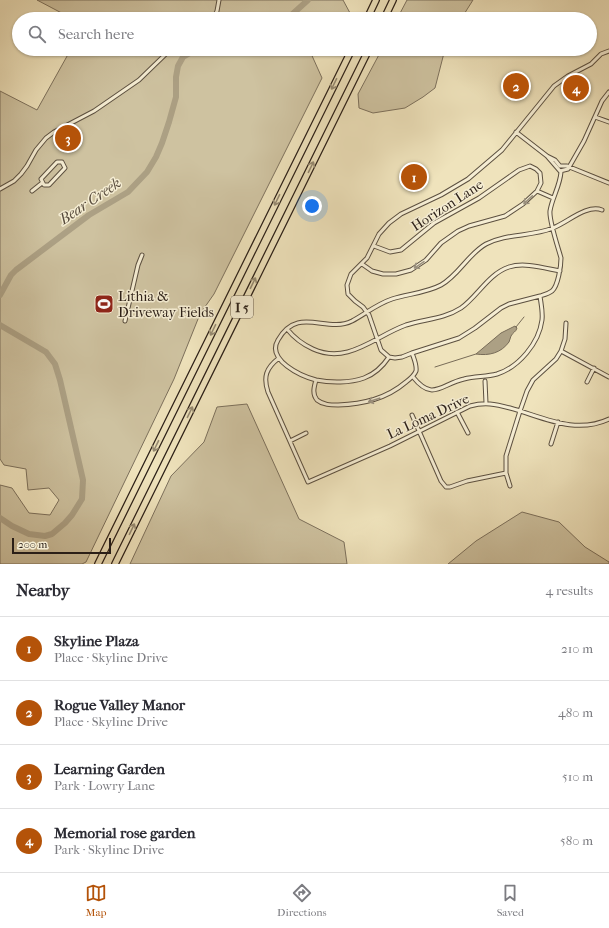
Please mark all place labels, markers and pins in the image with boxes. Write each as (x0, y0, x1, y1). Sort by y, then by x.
pin: 2 (503, 71, 529, 101)
pin: 4 (563, 73, 589, 103)
pin: 3 (55, 123, 81, 153)
pin: 1 (401, 162, 427, 192)
place label: Lithia & Driveway Fields (118, 288, 214, 321)
sports icon: Lithia & Driveway Fields (93, 293, 115, 315)

